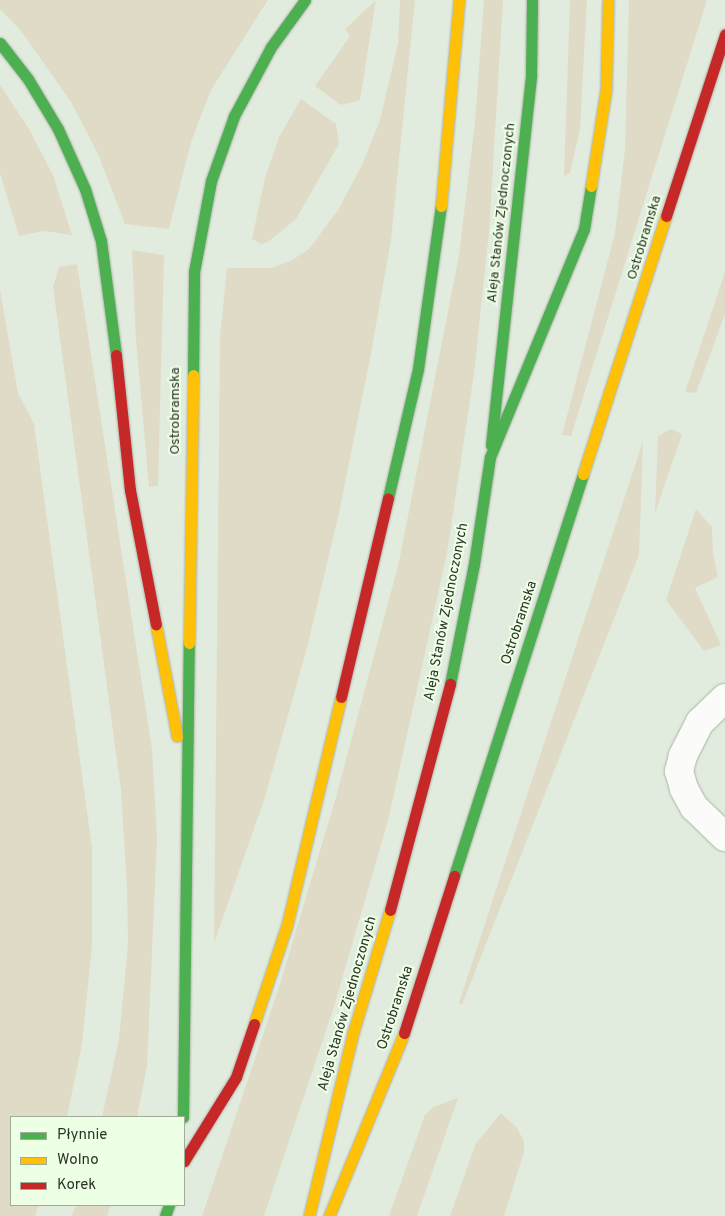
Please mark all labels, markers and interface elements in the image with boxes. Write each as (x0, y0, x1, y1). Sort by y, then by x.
street label: Aleja Stanów Zjednoczonych (484, 122, 520, 304)
street label: Ostrobramska (624, 194, 666, 282)
street label: Ostrobramska (168, 367, 184, 455)
street label: Aleja Stanów Zjednoczonych (421, 522, 473, 702)
street label: Ostrobramska (499, 579, 541, 667)
street label: Aleja Stanów Zjednoczonych (315, 915, 381, 1093)
street label: Ostrobramska (375, 964, 417, 1052)
legend (10, 1116, 185, 1206)
text: Płynnie (57, 1126, 107, 1145)
text: Wolno (57, 1151, 99, 1170)
text: Korek (57, 1176, 96, 1195)

